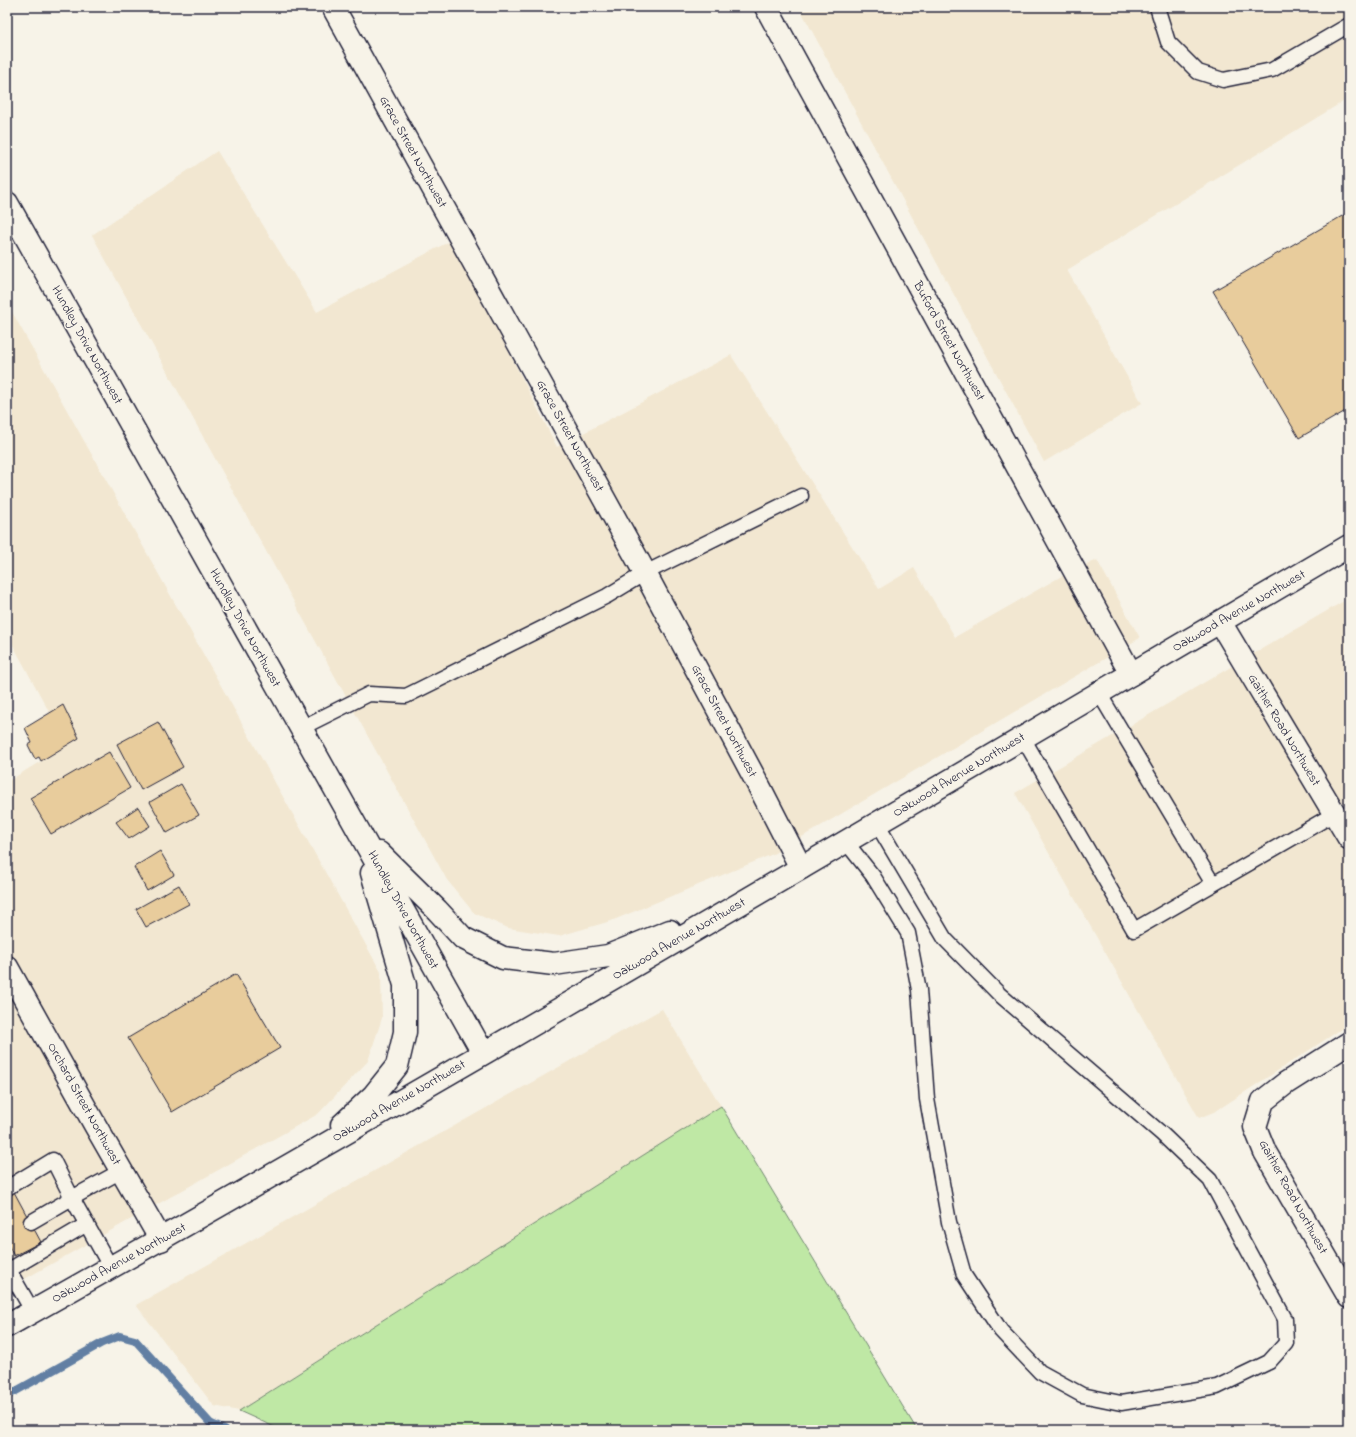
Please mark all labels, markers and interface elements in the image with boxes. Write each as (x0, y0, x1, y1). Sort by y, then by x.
street label: Grace Street Northwest (374, 93, 452, 212)
street label: Buford Street Northwest (908, 277, 990, 405)
street label: Hundley Drive Northwest (46, 282, 128, 409)
street label: Grace Street Northwest (531, 377, 609, 496)
street label: Hundley Drive Northwest (204, 565, 286, 692)
street label: Oakwood Avenue Northwest (1169, 565, 1310, 657)
street label: Grace Street Northwest (686, 661, 762, 781)
street label: Gaither Road Northwest (1243, 670, 1325, 790)
street label: Oakwood Avenue Northwest (889, 728, 1029, 822)
street label: Hundley Drive Northwest (362, 847, 444, 974)
street label: Oakwood Avenue Northwest (609, 893, 750, 985)
street label: Orchard Street Northwest (42, 1039, 126, 1169)
street label: Oakwood Avenue Northwest (329, 1055, 470, 1147)
street label: Gaither Road Northwest (1254, 1136, 1333, 1258)
street label: Oakwood Avenue Northwest (48, 1218, 190, 1308)

